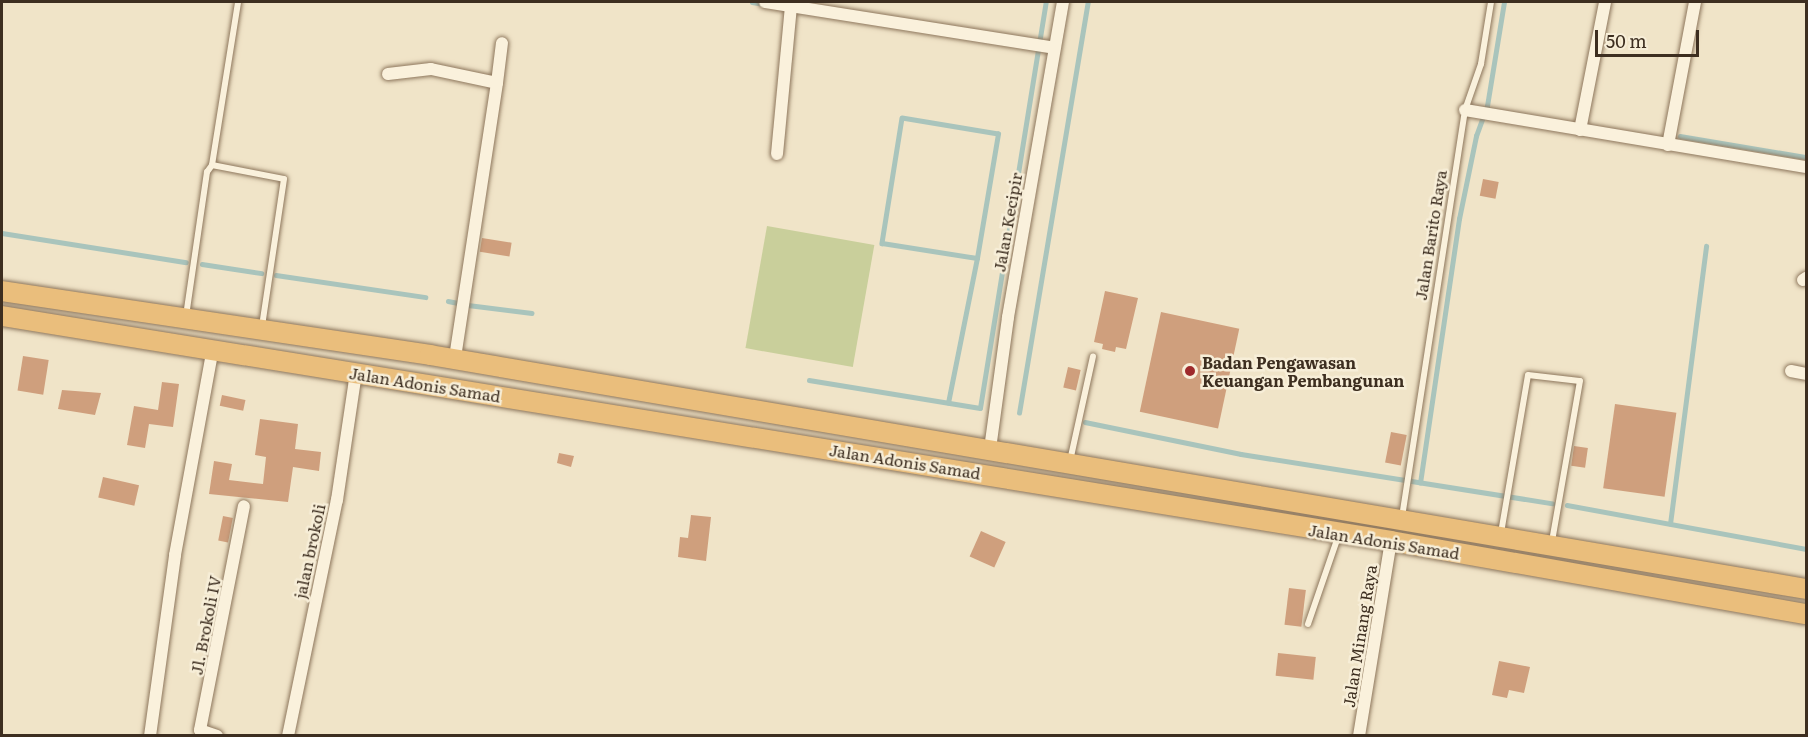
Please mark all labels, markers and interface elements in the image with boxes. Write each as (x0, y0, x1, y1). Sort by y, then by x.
scale bar (1598, 18, 1702, 56)
text: 50 m (1606, 27, 1647, 54)
street label: Jalan Barito Raya (1410, 168, 1450, 302)
street label: Jalan Kecipir (989, 171, 1025, 273)
place label: Badan Pengawasan Keuangan Pembangunan (1202, 352, 1404, 390)
street label: Jalan Adonis Samad (348, 363, 502, 405)
marker: Badan Pengawasan Keuangan Pembangunan (1183, 364, 1197, 378)
street label: Jalan Adonis Samad (828, 440, 982, 482)
street label: jalan brokoli (290, 502, 328, 600)
street label: Jalan Adonis Samad (1307, 520, 1461, 562)
street label: Jalan Minang Raya (1338, 563, 1380, 709)
street label: Jl. Brokoli IV (186, 574, 224, 676)

